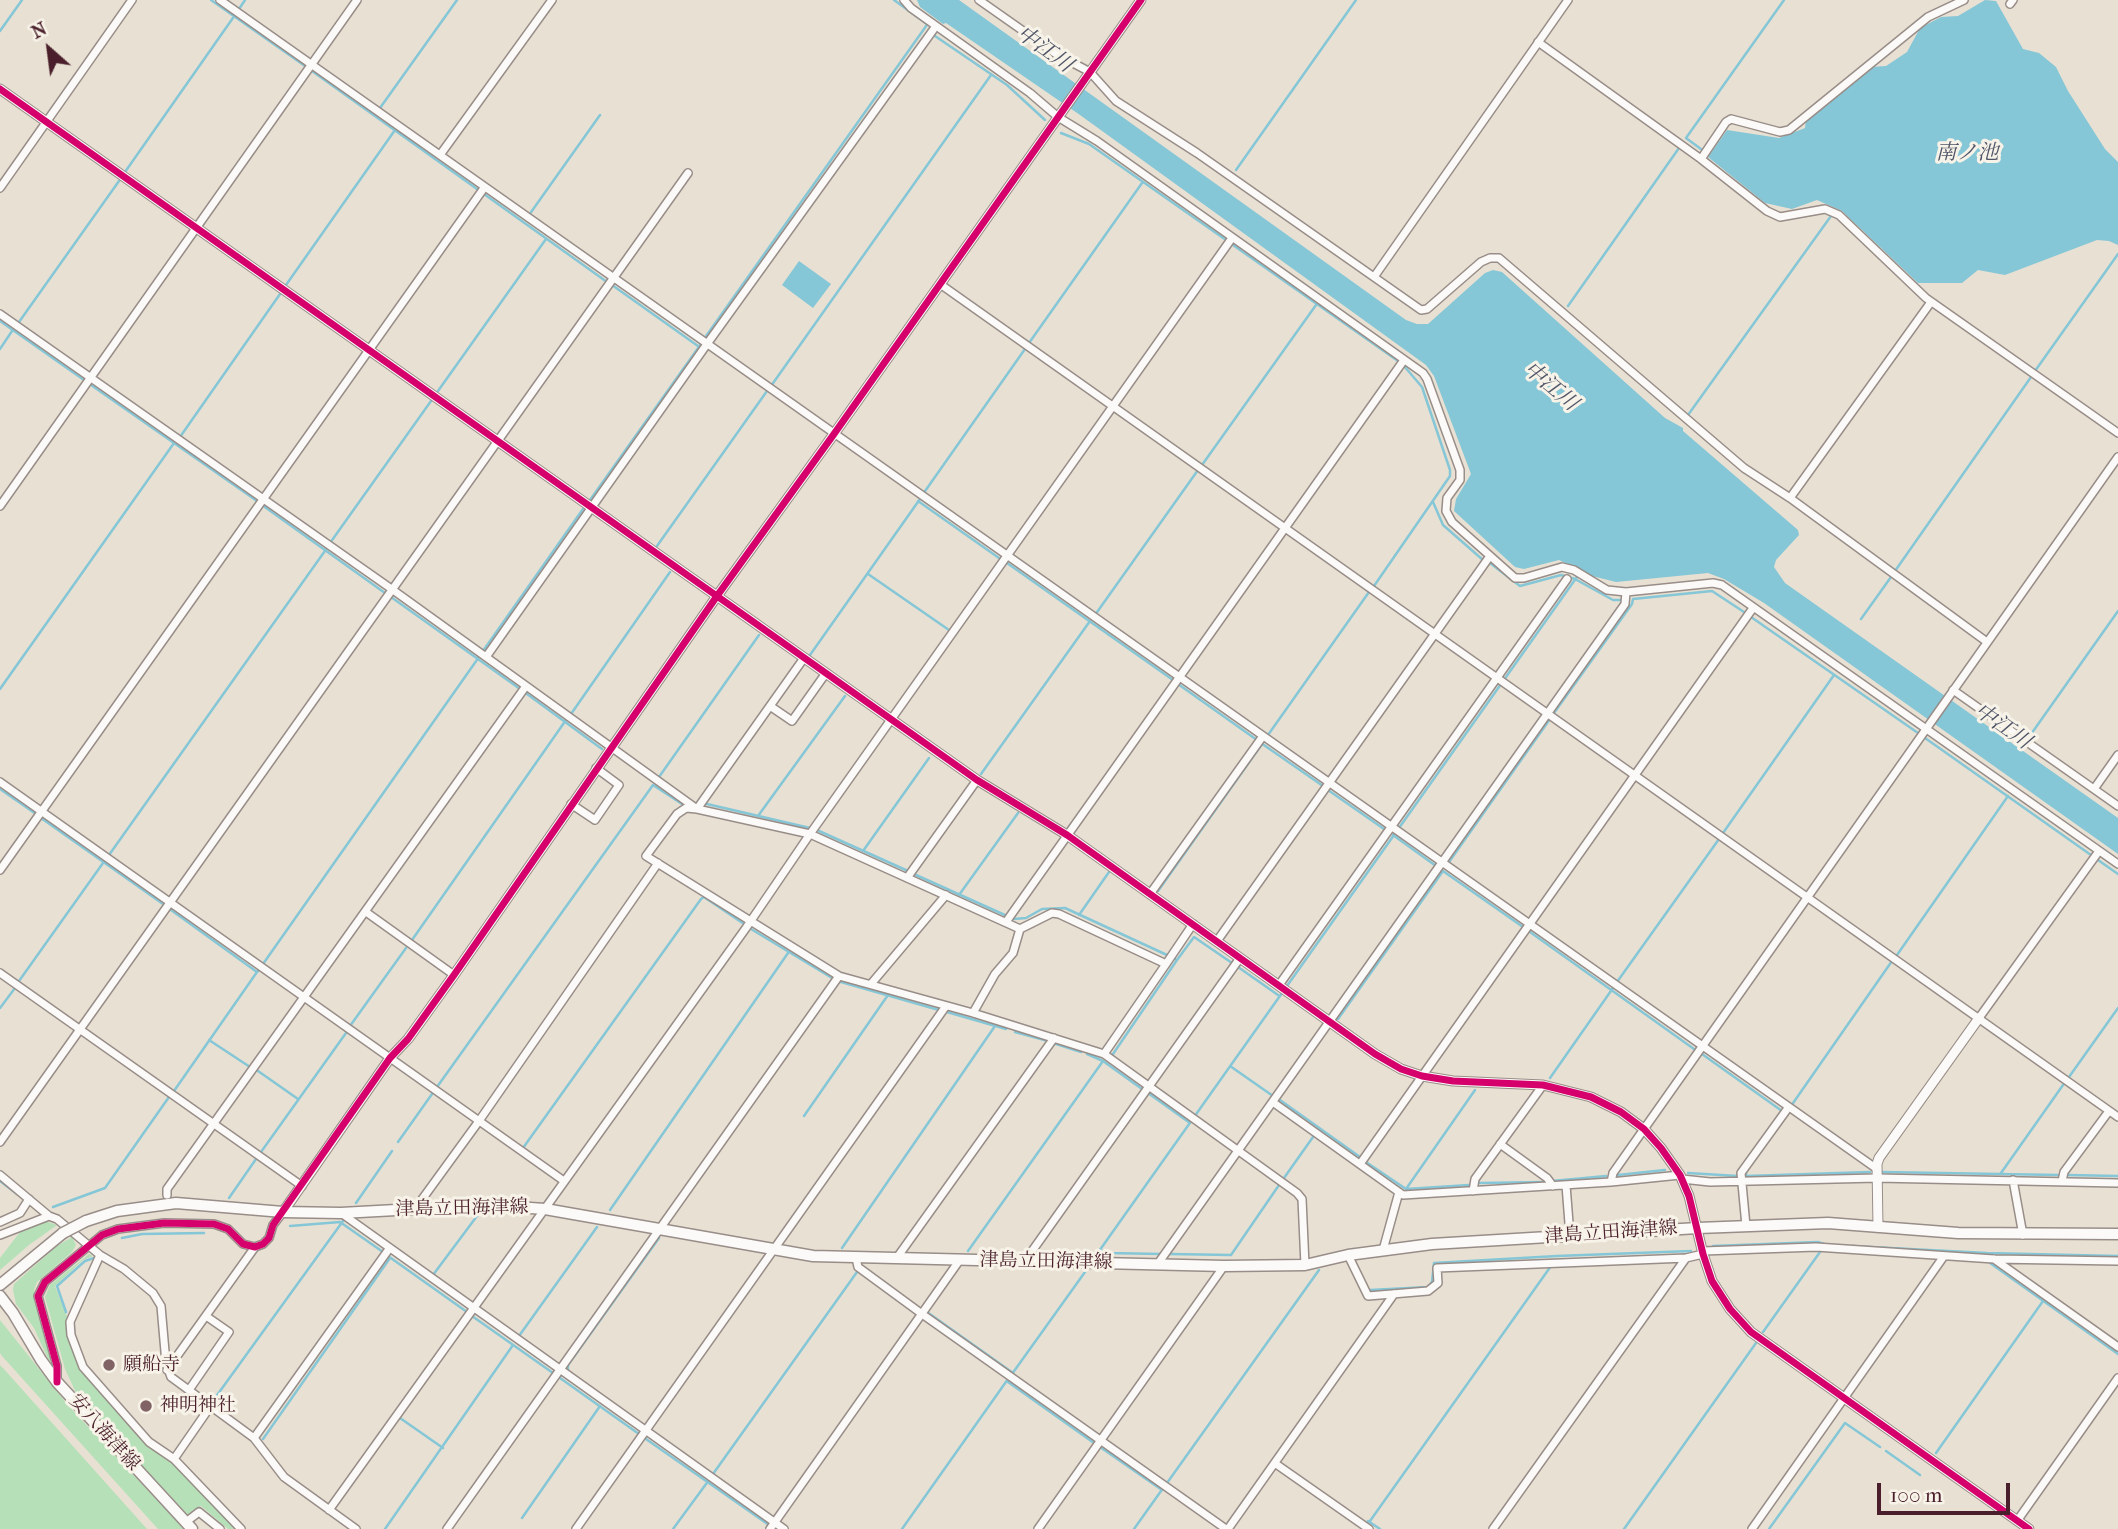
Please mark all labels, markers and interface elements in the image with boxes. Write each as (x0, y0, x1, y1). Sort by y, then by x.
north arrow (14, 14, 84, 84)
text: N (28, 17, 51, 44)
water label: 中江川 (1011, 21, 1077, 79)
water label: 南ノ池 (1936, 141, 1998, 167)
water label: 中江川 (1518, 357, 1582, 417)
water label: 中江川 (1969, 699, 2035, 755)
street label: 津島立田海津線 (395, 1196, 529, 1222)
street label: 津島立田海津線 (1544, 1217, 1678, 1249)
street label: 津島立田海津線 (979, 1249, 1113, 1275)
place label: 願船寺 (123, 1354, 180, 1376)
marker: 願船寺 (101, 1357, 117, 1373)
street label: 安八海津線 (64, 1390, 144, 1476)
place label: 神明神社 (160, 1395, 236, 1417)
marker: 神明神社 (138, 1398, 154, 1414)
scale bar (1880, 1470, 2013, 1514)
text: 100 m (1890, 1483, 1943, 1507)

